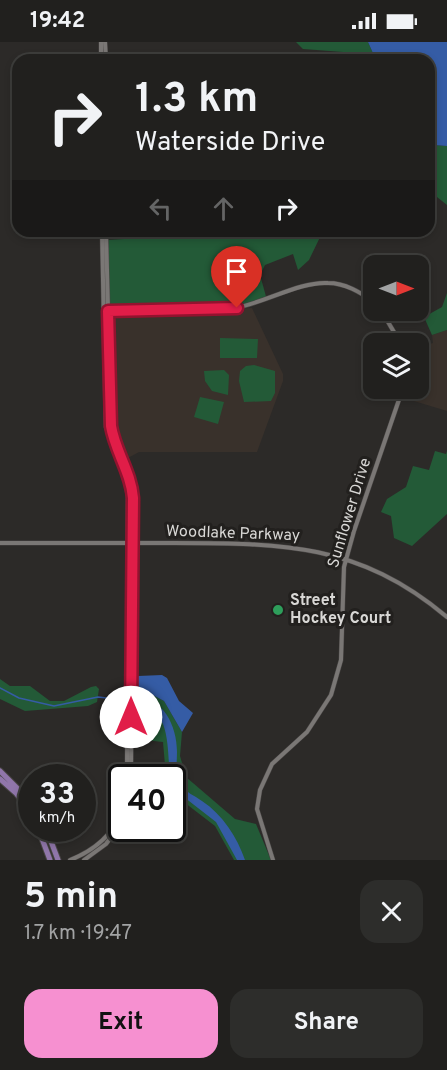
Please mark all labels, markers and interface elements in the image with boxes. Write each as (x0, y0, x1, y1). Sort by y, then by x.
text: 19:42 (30, 8, 85, 35)
text: 1.3 km (135, 74, 258, 127)
icon: right (36, 78, 114, 156)
text: Waterside Drive (135, 126, 325, 160)
icon: left (144, 192, 177, 225)
icon: ahead (207, 192, 240, 225)
icon: right (270, 192, 303, 225)
pin (211, 246, 262, 308)
icon: arrive (220, 255, 253, 288)
north arrow (363, 255, 429, 321)
map controls (363, 255, 429, 399)
button: layers (363, 333, 429, 399)
street label: Sunflower Drive (324, 456, 376, 570)
street label: Woodlake Parkway (165, 522, 301, 546)
place label: Street Hockey Court (290, 591, 391, 629)
marker: Street Hockey Court (271, 603, 285, 617)
position arrow (99, 685, 163, 749)
speed limit sign: 40 (108, 764, 186, 842)
text: 33 (39, 777, 75, 814)
text: km/h (39, 809, 75, 828)
text: 5 min (24, 875, 118, 921)
button: close (360, 880, 423, 943)
text: 1.7 km · 19:47 (24, 921, 132, 947)
button: Exit (24, 989, 218, 1058)
button: Share (230, 989, 423, 1058)

